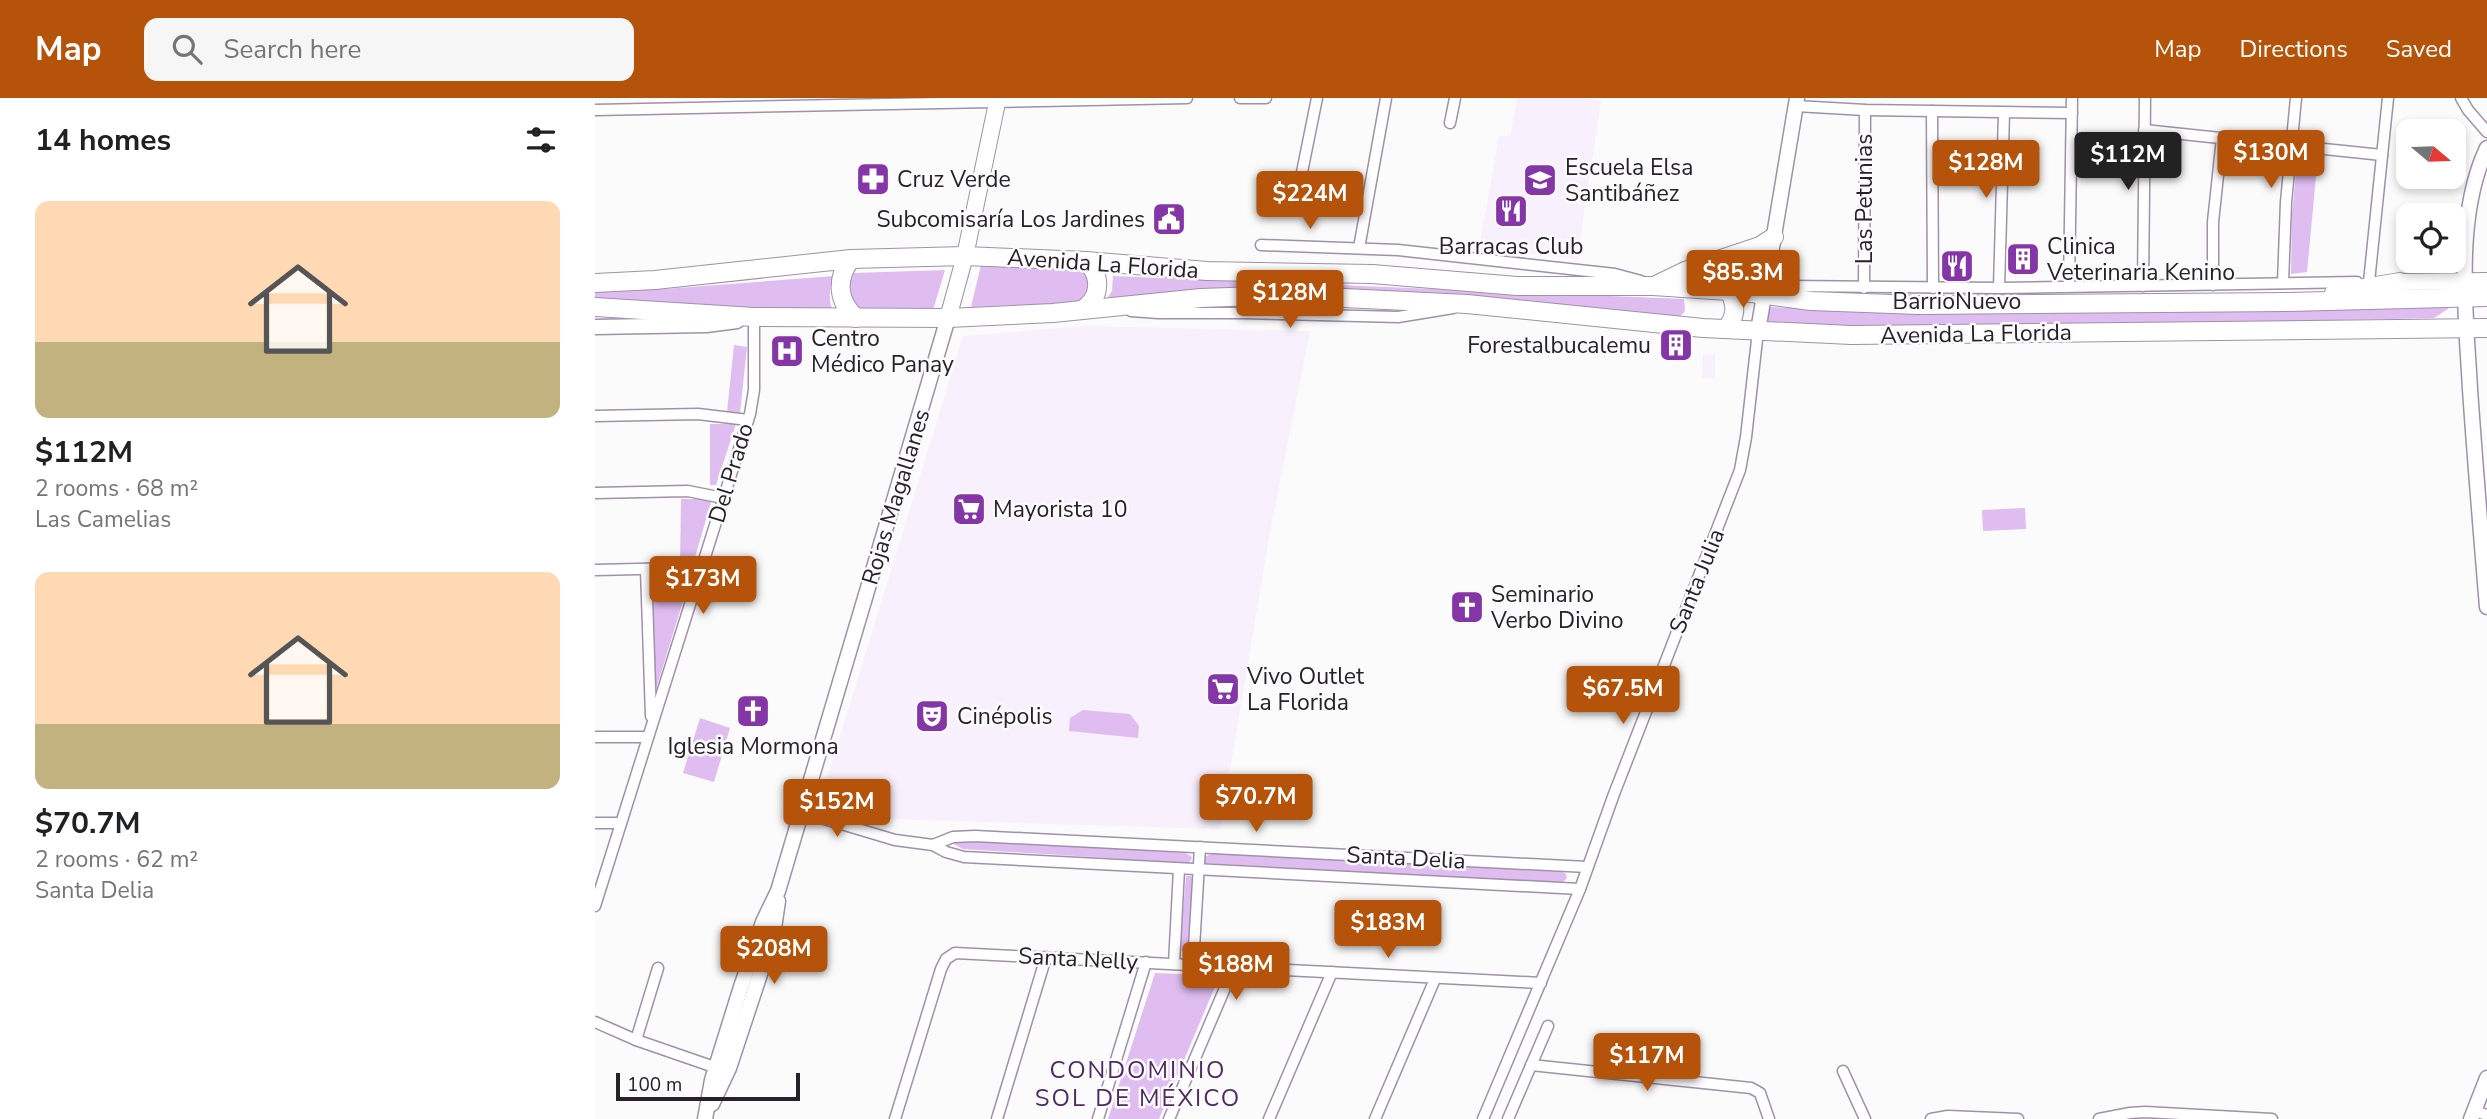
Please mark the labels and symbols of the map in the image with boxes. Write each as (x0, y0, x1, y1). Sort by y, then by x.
north arrow (2396, 119, 2466, 189)
pin: $130M (2222, 130, 2320, 190)
pin: $112M (2079, 132, 2177, 192)
street label: Las Petunias (1849, 134, 1880, 264)
pin: $128M (1937, 140, 2035, 200)
place label: Escuela Elsa Santibáñez (1565, 152, 1693, 209)
pharmacy icon: Cruz Verde (854, 160, 892, 198)
school or university icon: Escuela Elsa Santibáñez (1521, 161, 1559, 199)
place label: Cruz Verde (897, 164, 1011, 195)
pin: $224M (1261, 172, 1359, 231)
restaurant icon: Barracas Club (1492, 192, 1530, 230)
public building icon: Subcomisaría Los Jardines (1150, 200, 1188, 238)
place label: Subcomisaría Los Jardines (876, 204, 1145, 235)
place label: Barracas Club (1439, 231, 1583, 262)
place label: Clinica Veterinaria Kenino (2046, 231, 2235, 288)
building icon: Clinica Veterinaria Kenino (2004, 240, 2042, 278)
street label: Avenida La Florida (1006, 242, 1200, 286)
restaurant icon: BarrioNuevo (1938, 247, 1976, 285)
pin: $85.3M (1686, 250, 1800, 310)
pin: $128M (1241, 271, 1339, 330)
place label: BarrioNuevo (1893, 286, 2021, 317)
street label: Avenida La Florida (1880, 317, 2072, 351)
place label: Centro Médico Panay (811, 323, 954, 380)
building icon: Forestalbucalemu (1657, 326, 1695, 364)
place label: Forestalbucalemu (1467, 330, 1651, 361)
hospital icon: Centro Médico Panay (768, 332, 806, 370)
street label: Rojas Magallanes (855, 405, 937, 589)
street label: Del Prado (701, 419, 761, 527)
supermarket icon: Mayorista 10 (950, 490, 988, 528)
place label: Mayorista 10 (993, 494, 1127, 525)
street label: Santa Julia (1662, 524, 1732, 638)
pin: $173M (654, 556, 752, 616)
place label: Seminario Verbo Divino (1490, 579, 1624, 636)
church icon: Seminario Verbo Divino (1448, 588, 1486, 626)
place label: Vivo Outlet La Florida (1246, 661, 1365, 718)
pin: $67.5M (1566, 666, 1680, 726)
supermarket icon: Vivo Outlet La Florida (1204, 670, 1242, 708)
church icon: Iglesia Mormona (734, 692, 772, 730)
theatre icon: Cinépolis (913, 697, 951, 735)
place label: Cinépolis (957, 701, 1053, 732)
place label: Iglesia Mormona (667, 731, 839, 762)
pin: $70.7M (1199, 774, 1313, 834)
pin: $152M (788, 780, 886, 839)
street label: Santa Delia (1346, 839, 1466, 877)
pin: $183M (1339, 900, 1437, 960)
pin: $208M (725, 926, 823, 986)
street label: Santa Nelly (1017, 940, 1139, 978)
pin: $188M (1187, 942, 1285, 1002)
pin: $117M (1598, 1034, 1696, 1093)
district label: CONDOMINIO SOL DE MÉXICO (1035, 1054, 1241, 1114)
scale bar (616, 1070, 800, 1102)

